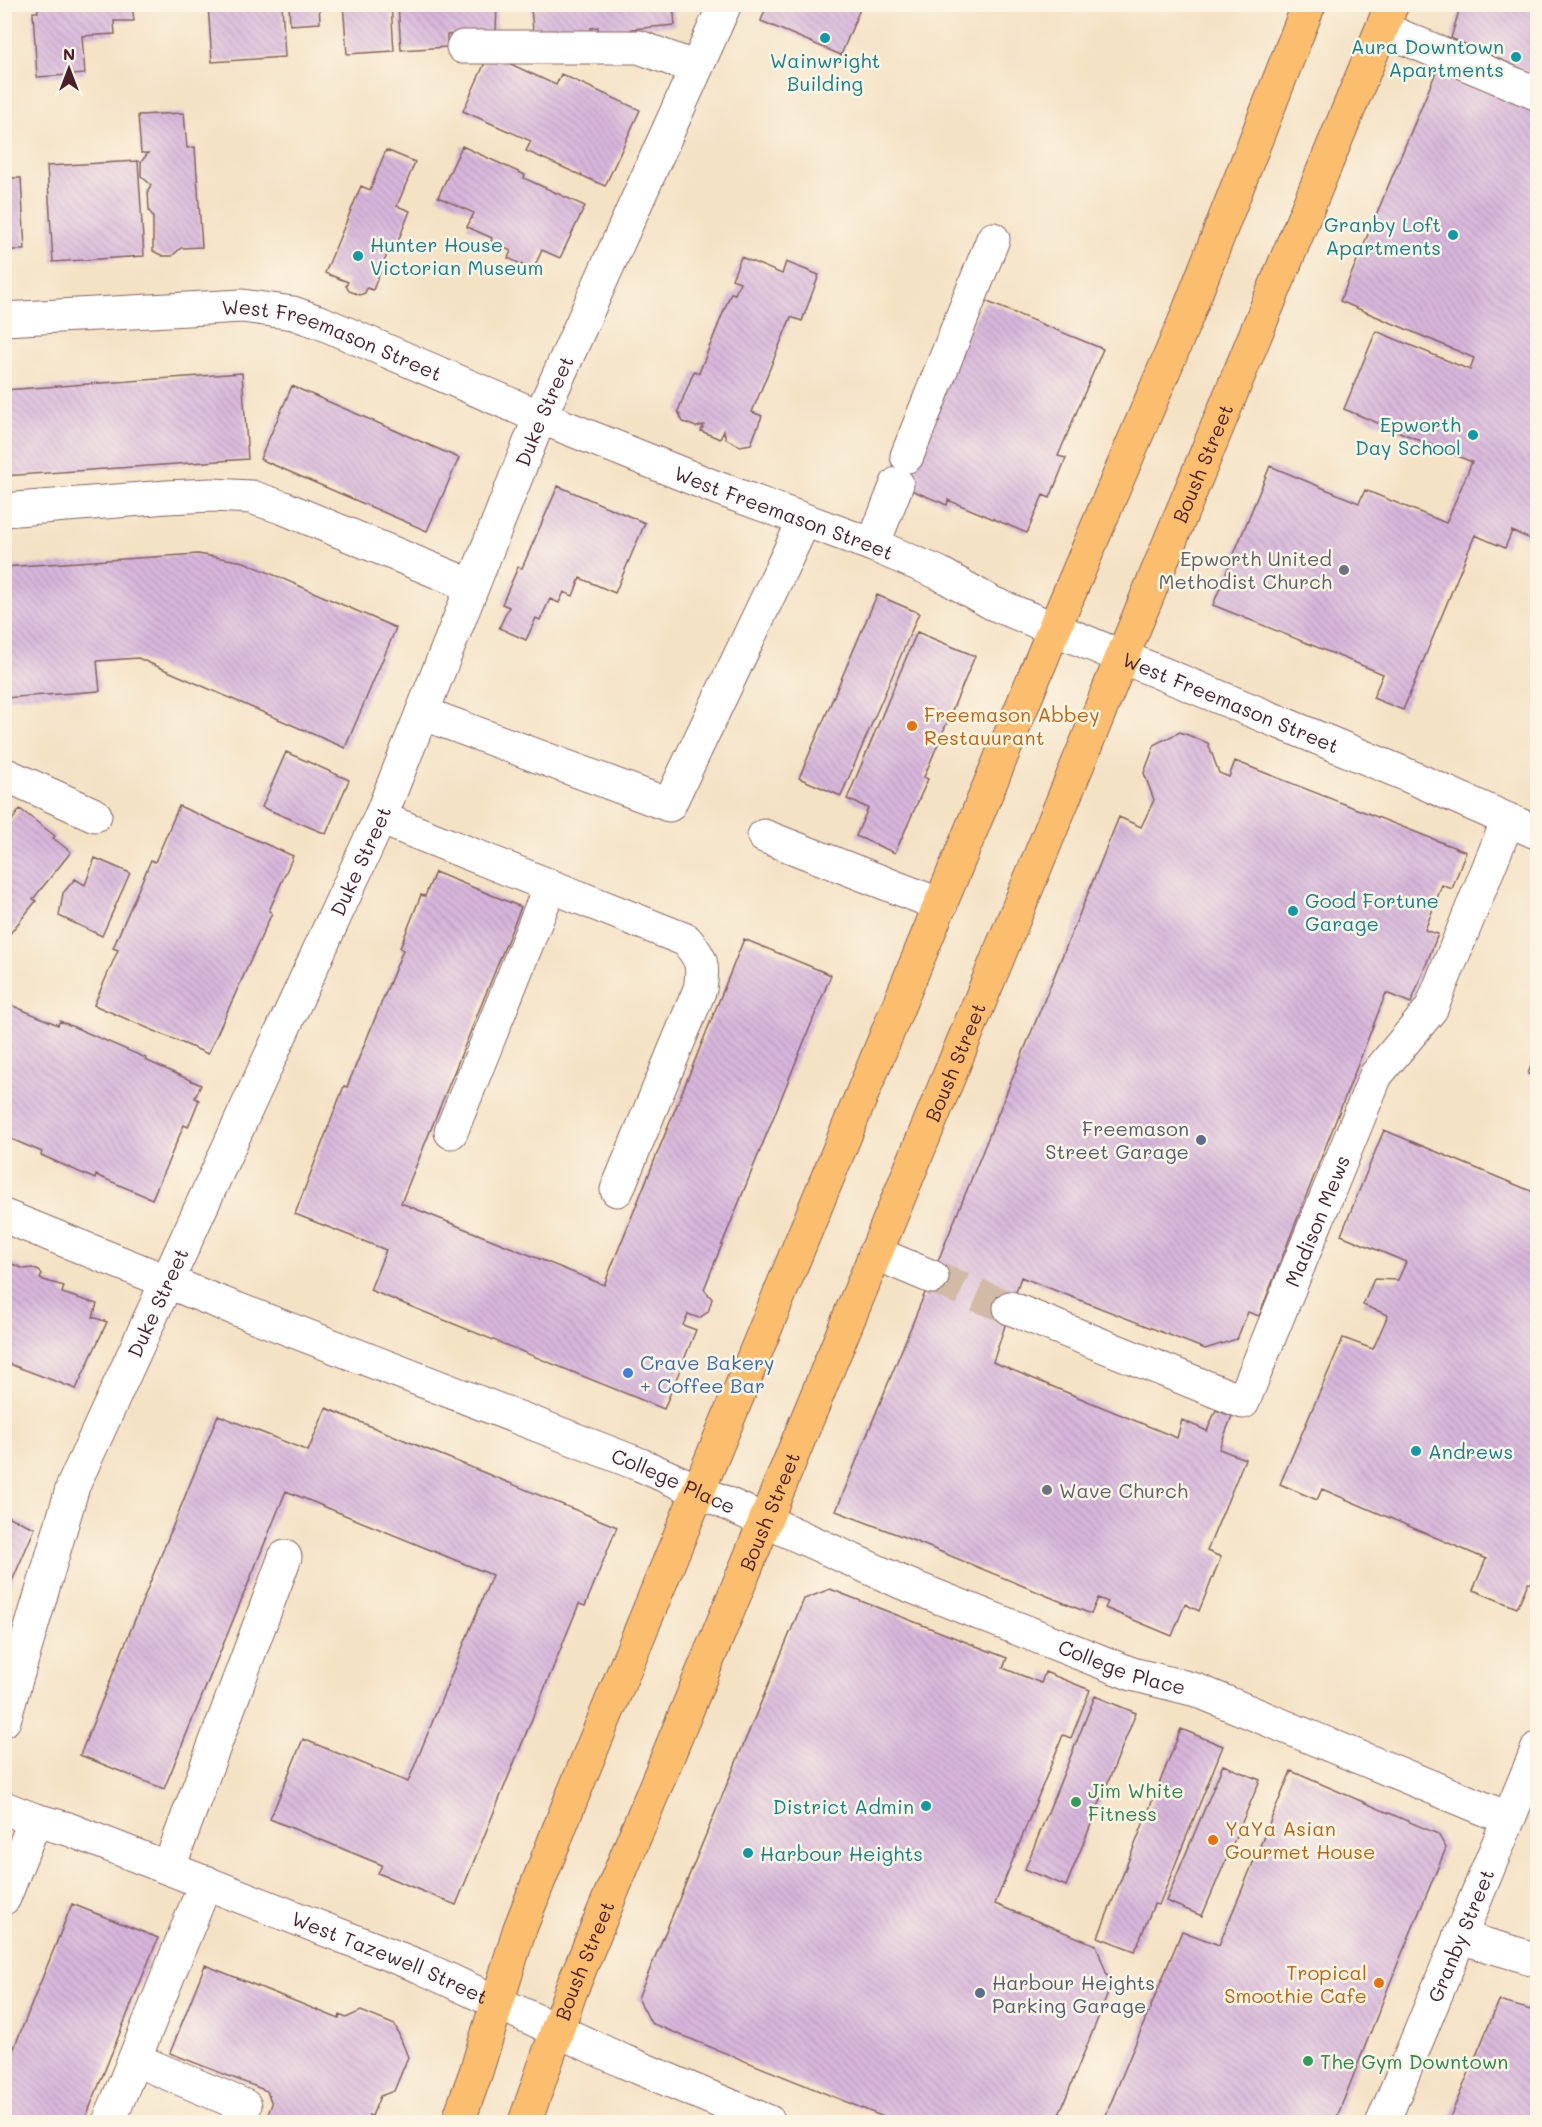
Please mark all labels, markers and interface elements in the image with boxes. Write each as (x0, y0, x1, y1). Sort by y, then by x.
marker: Wainwright Building (818, 31, 832, 45)
place label: Aura Downtown Apartments (1351, 33, 1504, 82)
north arrow (39, 39, 99, 99)
text: N (63, 43, 75, 64)
place label: Wainwright Building (770, 47, 880, 96)
marker: Aura Downtown Apartments (1509, 50, 1523, 64)
place label: Granby Loft Apartments (1324, 211, 1441, 260)
marker: Granby Loft Apartments (1446, 228, 1460, 242)
place label: Hunter House Victorian Museum (370, 231, 543, 280)
marker: Hunter House Victorian Museum (351, 249, 365, 263)
street label: West Freemason Street (221, 293, 446, 386)
street label: Duke Street (509, 351, 579, 470)
street label: Boush Street (1166, 400, 1238, 526)
place label: Epworth Day School (1355, 411, 1461, 460)
marker: Epworth Day School (1466, 428, 1480, 442)
street label: West Freemason Street (671, 459, 898, 565)
place label: Epworth United Methodist Church (1158, 545, 1332, 594)
marker: Epworth United Methodist Church (1337, 563, 1351, 577)
street label: West Freemason Street (1119, 646, 1343, 758)
place label: Freemason Abbey Restauurant (924, 701, 1100, 750)
marker: Freemason Abbey Restauurant (905, 719, 919, 733)
street label: Duke Street (324, 802, 396, 920)
place label: Good Fortune Garage (1305, 887, 1439, 936)
marker: Good Fortune Garage (1286, 904, 1300, 918)
street label: Boush Street (919, 999, 991, 1125)
place label: Freemason Street Garage (1045, 1115, 1189, 1164)
marker: Freemason Street Garage (1194, 1133, 1208, 1147)
street label: Madison Mews (1278, 1151, 1355, 1290)
street label: Duke Street (121, 1243, 194, 1361)
place label: Crave Bakery + Coffee Bar (640, 1349, 775, 1398)
marker: Crave Bakery + Coffee Bar (621, 1366, 635, 1380)
place label: Andrews (1428, 1438, 1513, 1464)
street label: College Place (608, 1442, 740, 1519)
marker: Andrews (1409, 1444, 1423, 1458)
street label: Boush Street (733, 1448, 805, 1575)
place label: Wave Church (1059, 1477, 1188, 1503)
marker: Wave Church (1040, 1483, 1054, 1497)
street label: College Place (1055, 1633, 1188, 1700)
place label: Jim White Fitness (1088, 1777, 1184, 1826)
place label: District Admin (773, 1793, 914, 1819)
marker: Jim White Fitness (1069, 1795, 1083, 1809)
marker: District Admin (919, 1799, 933, 1813)
place label: YaYa Asian Gourmet House (1225, 1815, 1375, 1864)
marker: YaYa Asian Gourmet House (1206, 1833, 1220, 1847)
place label: Harbour Heights (760, 1840, 923, 1866)
marker: Harbour Heights (741, 1846, 755, 1860)
street label: Granby Street (1421, 1865, 1499, 2006)
street label: Boush Street (549, 1897, 620, 2024)
street label: West Tazewell Street (288, 1905, 492, 2009)
place label: Tropical Smoothie Cafe (1224, 1959, 1367, 2008)
place label: Harbour Heights Parking Garage (992, 1969, 1155, 2018)
marker: Tropical Smoothie Cafe (1372, 1976, 1386, 1990)
marker: Harbour Heights Parking Garage (973, 1986, 987, 2000)
place label: The Gym Downtown (1320, 2048, 1508, 2074)
marker: The Gym Downtown (1301, 2054, 1315, 2068)

